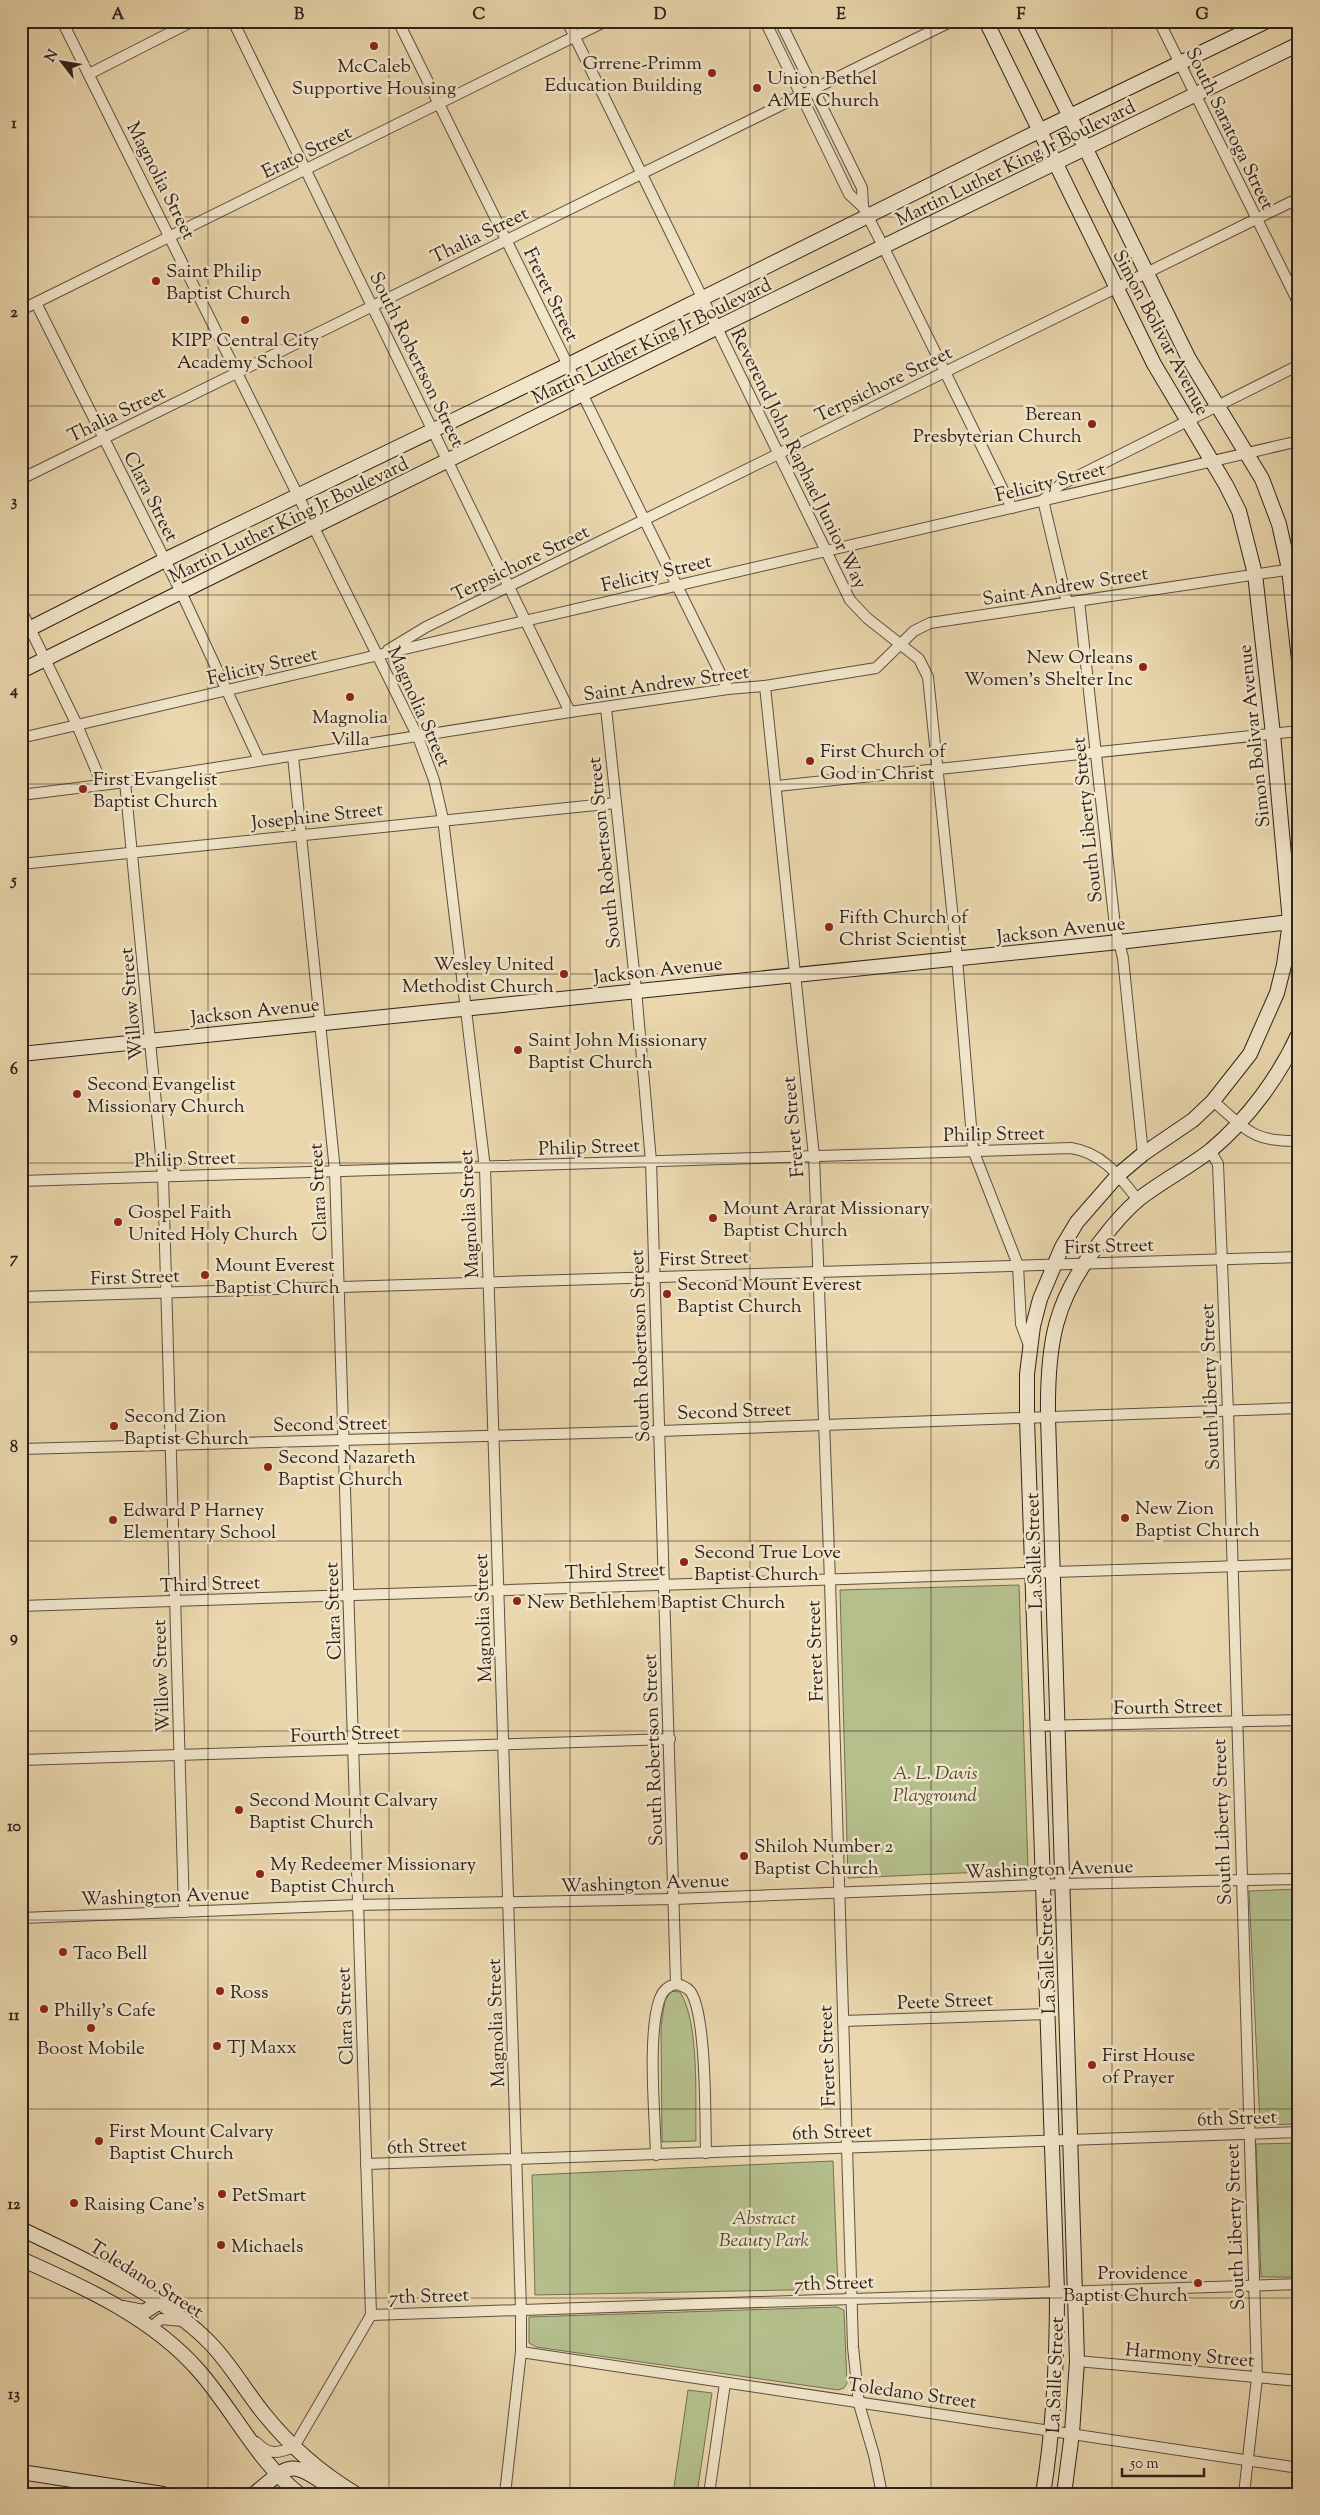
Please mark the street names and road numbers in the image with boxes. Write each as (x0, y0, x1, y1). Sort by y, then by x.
street label: South Saratoga Street (1178, 43, 1280, 215)
street label: Martin Luther King Jr Boulevard (892, 94, 1141, 234)
street label: Magnolia Street (118, 117, 201, 245)
street label: Erato Street (258, 120, 357, 187)
street label: Thalia Street (427, 201, 534, 272)
street label: Freret Street (515, 243, 584, 347)
street label: Simon Bolivar Avenue (1105, 246, 1215, 421)
street label: South Robertson Street (361, 268, 470, 453)
street label: Martin Luther King Jr Boulevard (528, 272, 777, 412)
street label: Reverend John Raphael Junior Way (723, 324, 873, 594)
street label: Terpsichore Street (811, 340, 958, 430)
street label: Thalia Street (64, 380, 171, 451)
street label: Clara Street (115, 447, 184, 547)
street label: Martin Luther King Jr Boulevard (165, 451, 414, 591)
street label: Felicity Street (993, 457, 1109, 510)
street label: Terpsichore Street (448, 519, 595, 609)
street label: Felicity Street (599, 549, 715, 600)
street label: Saint Andrew Street (981, 561, 1151, 614)
street label: Felicity Street (205, 642, 321, 693)
street label: Magnolia Street (379, 643, 457, 772)
street label: Simon Bolivar Avenue (1232, 643, 1279, 829)
street label: Saint Andrew Street (582, 659, 751, 709)
street label: South Liberty Street (1066, 735, 1111, 904)
street label: South Robertson Street (582, 755, 629, 950)
street label: Josephine Street (249, 797, 385, 838)
street label: Jackson Avenue (994, 911, 1127, 952)
street label: Willow Street (114, 946, 151, 1061)
street label: Jackson Avenue (591, 951, 724, 992)
street label: Jackson Avenue (188, 992, 321, 1033)
street label: Freret Street (777, 1074, 812, 1179)
street label: Philip Street (943, 1121, 1046, 1150)
street label: Philip Street (538, 1133, 641, 1164)
street label: Clara Street (303, 1142, 336, 1242)
street label: Philip Street (134, 1145, 237, 1176)
street label: Magnolia Street (454, 1148, 487, 1279)
street label: First Street (1064, 1232, 1155, 1263)
street label: First Street (659, 1244, 750, 1275)
street label: South Robertson Street (625, 1249, 658, 1443)
street label: First Street (90, 1263, 181, 1294)
street label: South Liberty Street (1195, 1303, 1228, 1471)
street label: Second Street (677, 1397, 792, 1428)
street label: Second Street (273, 1411, 388, 1440)
street label: La Salle Street (1020, 1492, 1051, 1610)
street label: Magnolia Street (469, 1552, 500, 1683)
street label: Third Street (564, 1557, 666, 1588)
street label: Clara Street (319, 1561, 350, 1660)
street label: Third Street (159, 1570, 261, 1601)
street label: Freret Street (801, 1599, 832, 1702)
street label: Willow Street (147, 1619, 178, 1733)
street label: South Robertson Street (638, 1653, 671, 1847)
street label: Fourth Street (1113, 1694, 1223, 1723)
street label: Fourth Street (290, 1720, 401, 1751)
street label: South Liberty Street (1207, 1738, 1240, 1906)
street label: Washington Avenue (964, 1854, 1134, 1887)
street label: Washington Avenue (560, 1868, 730, 1901)
street label: Washington Avenue (80, 1881, 250, 1914)
street label: La Salle Street (1033, 1897, 1064, 2015)
street label: Magnolia Street (482, 1957, 513, 2088)
street label: Clara Street (331, 1966, 362, 2065)
street label: Peete Street (897, 1987, 994, 2018)
street label: Freret Street (813, 2004, 844, 2107)
street label: 6th Street (1197, 2105, 1278, 2134)
street label: 6th Street (792, 2119, 873, 2148)
street label: 6th Street (387, 2133, 468, 2162)
street label: South Liberty Street (1220, 2143, 1253, 2311)
street label: Toledano Street (83, 2234, 208, 2326)
street label: 7th Street (793, 2270, 875, 2299)
street label: 7th Street (388, 2283, 470, 2312)
street label: La Salle Street (1041, 2316, 1072, 2434)
street label: Harmony Street (1124, 2337, 1256, 2376)
street label: Toledano Street (845, 2372, 978, 2417)

